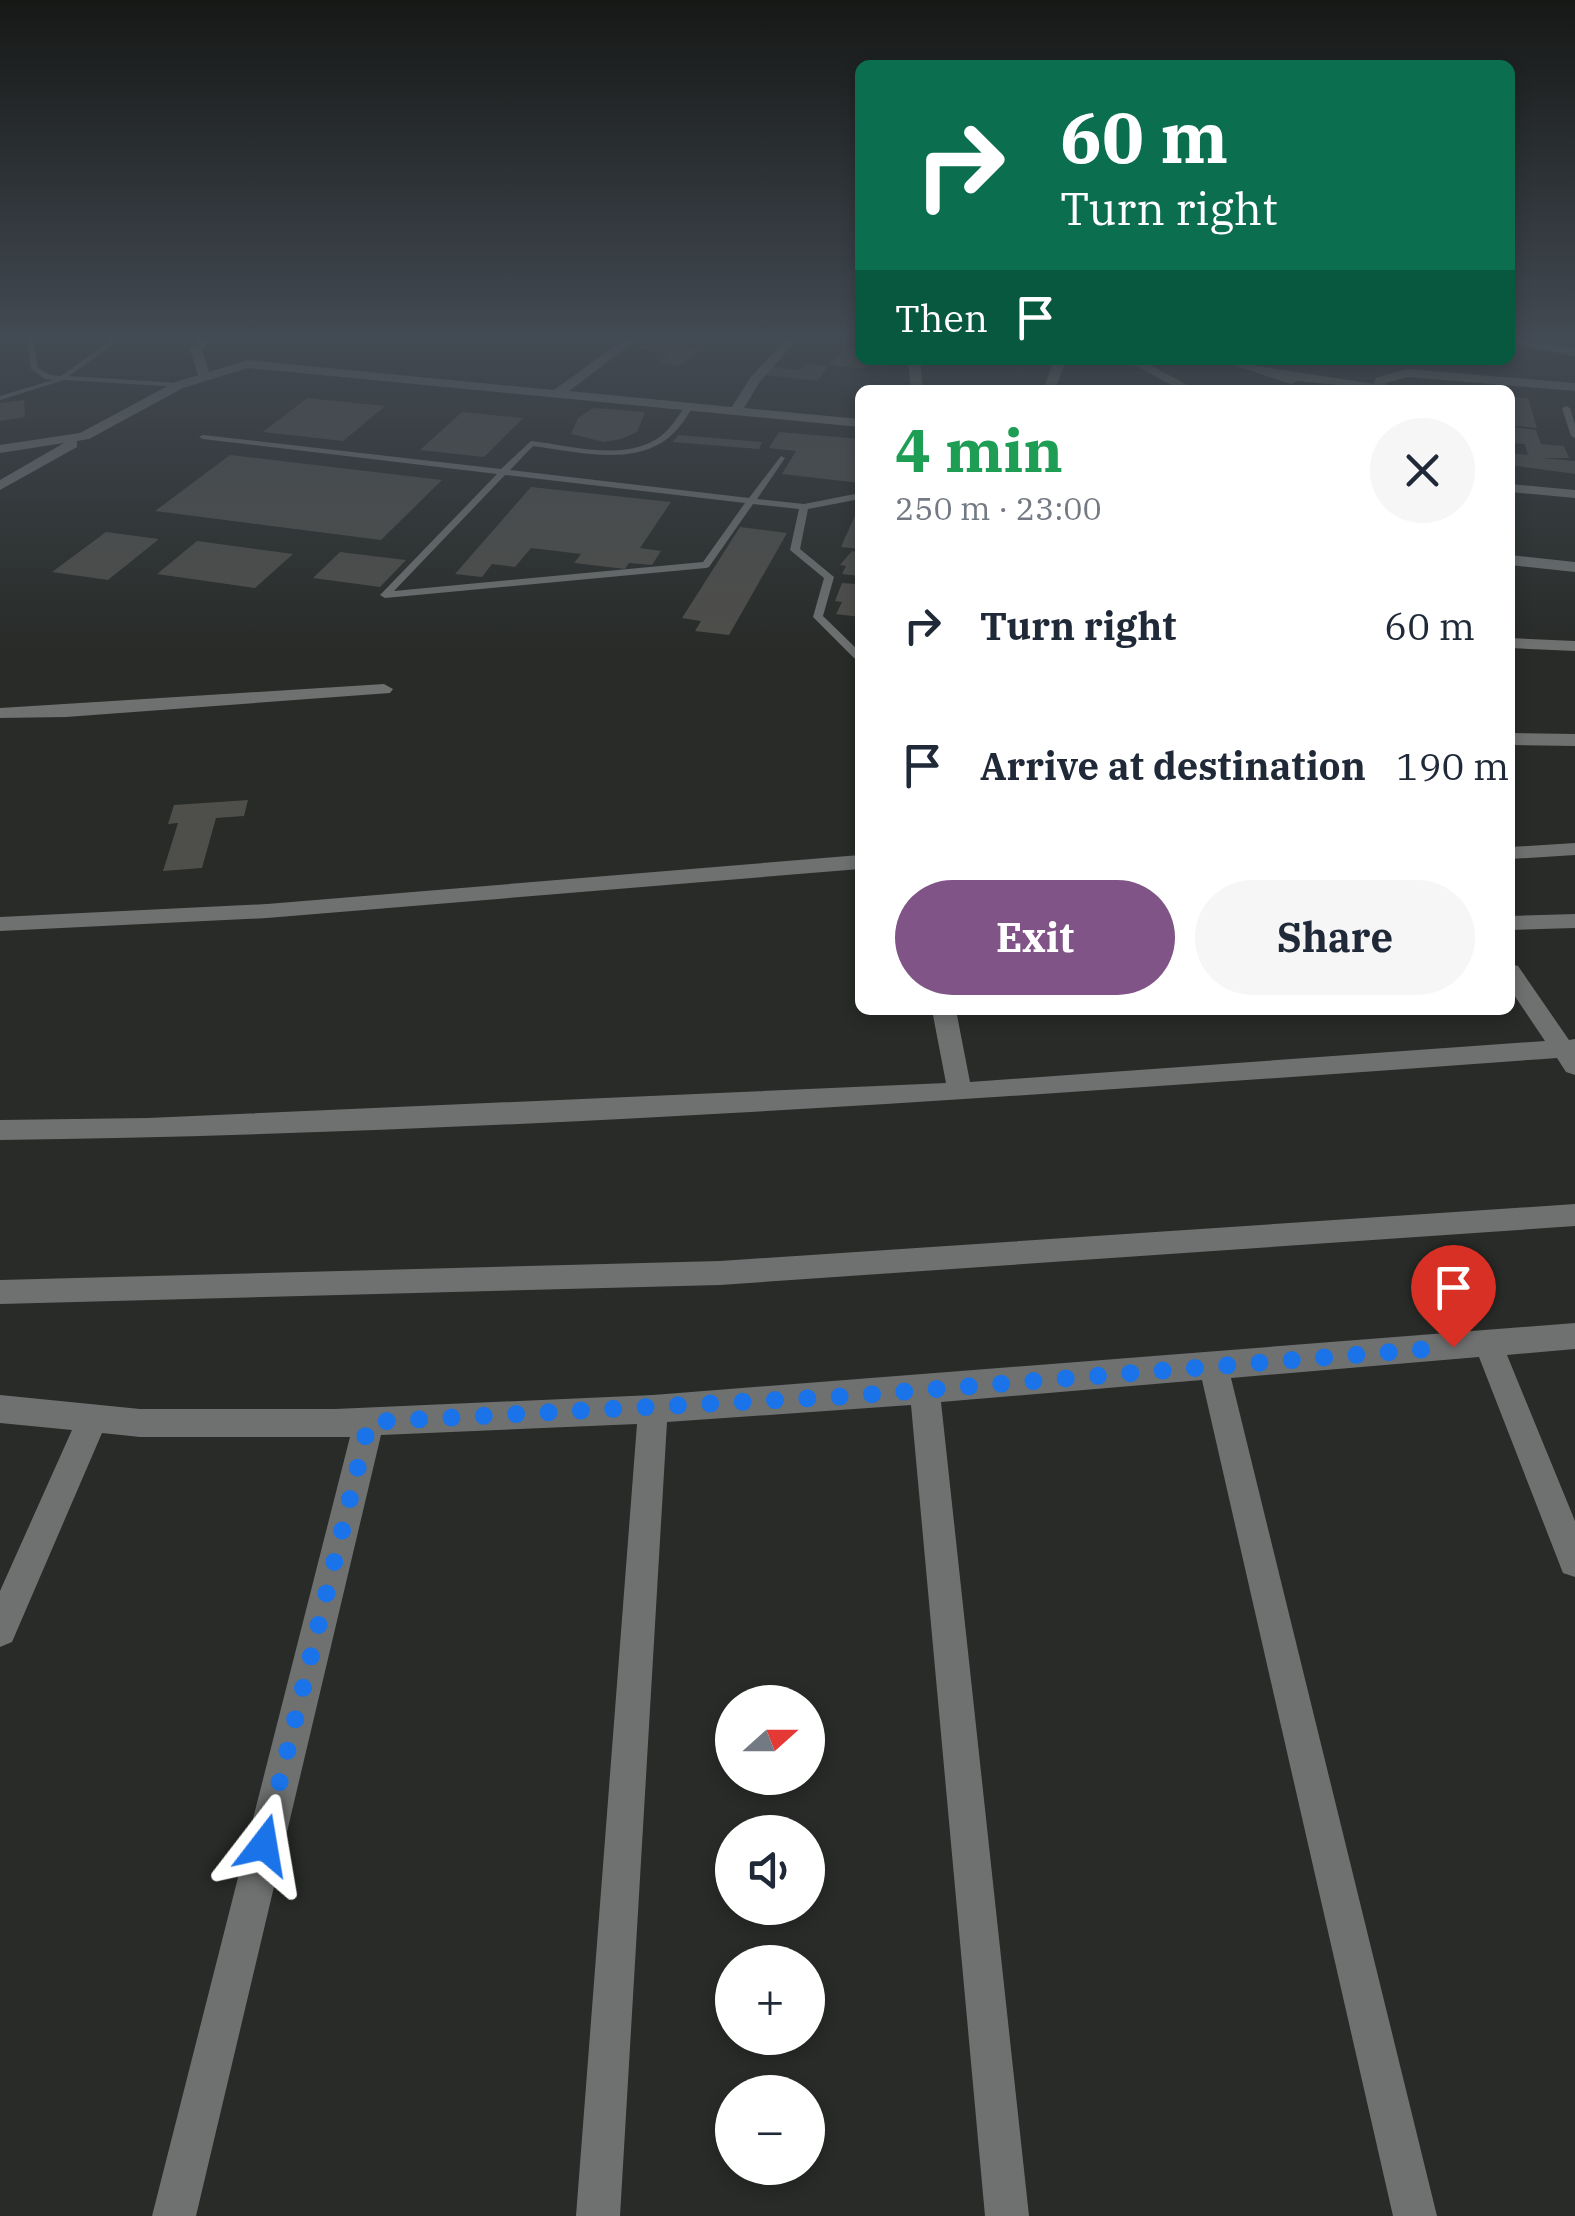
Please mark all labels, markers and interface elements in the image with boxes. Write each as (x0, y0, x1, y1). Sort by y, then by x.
text: 60 m (1060, 91, 1228, 182)
icon: right (895, 100, 1025, 230)
text: Turn right (1060, 179, 1278, 237)
icon: arrive (1008, 290, 1063, 345)
text: Then (895, 293, 988, 342)
text: 4 min (895, 410, 1063, 489)
button: close (1370, 418, 1475, 523)
text: 250 m · 23:00 (895, 487, 1102, 529)
icon: right (895, 598, 950, 653)
text: Turn right (980, 601, 1176, 650)
text: 60 m (1384, 601, 1475, 650)
icon: arrive (895, 738, 950, 793)
text: Arrive at destination (980, 741, 1366, 790)
text: 190 m (1396, 741, 1509, 790)
button: Exit (895, 880, 1175, 995)
button: Share (1195, 880, 1475, 995)
pin (1411, 1245, 1496, 1348)
icon: arrive (1426, 1260, 1481, 1315)
north arrow (715, 1685, 825, 1795)
map controls (715, 1685, 825, 2185)
position arrow (212, 1793, 316, 1897)
button: sound (715, 1815, 825, 1925)
button: + (715, 1945, 825, 2055)
button: − (715, 2075, 825, 2185)

